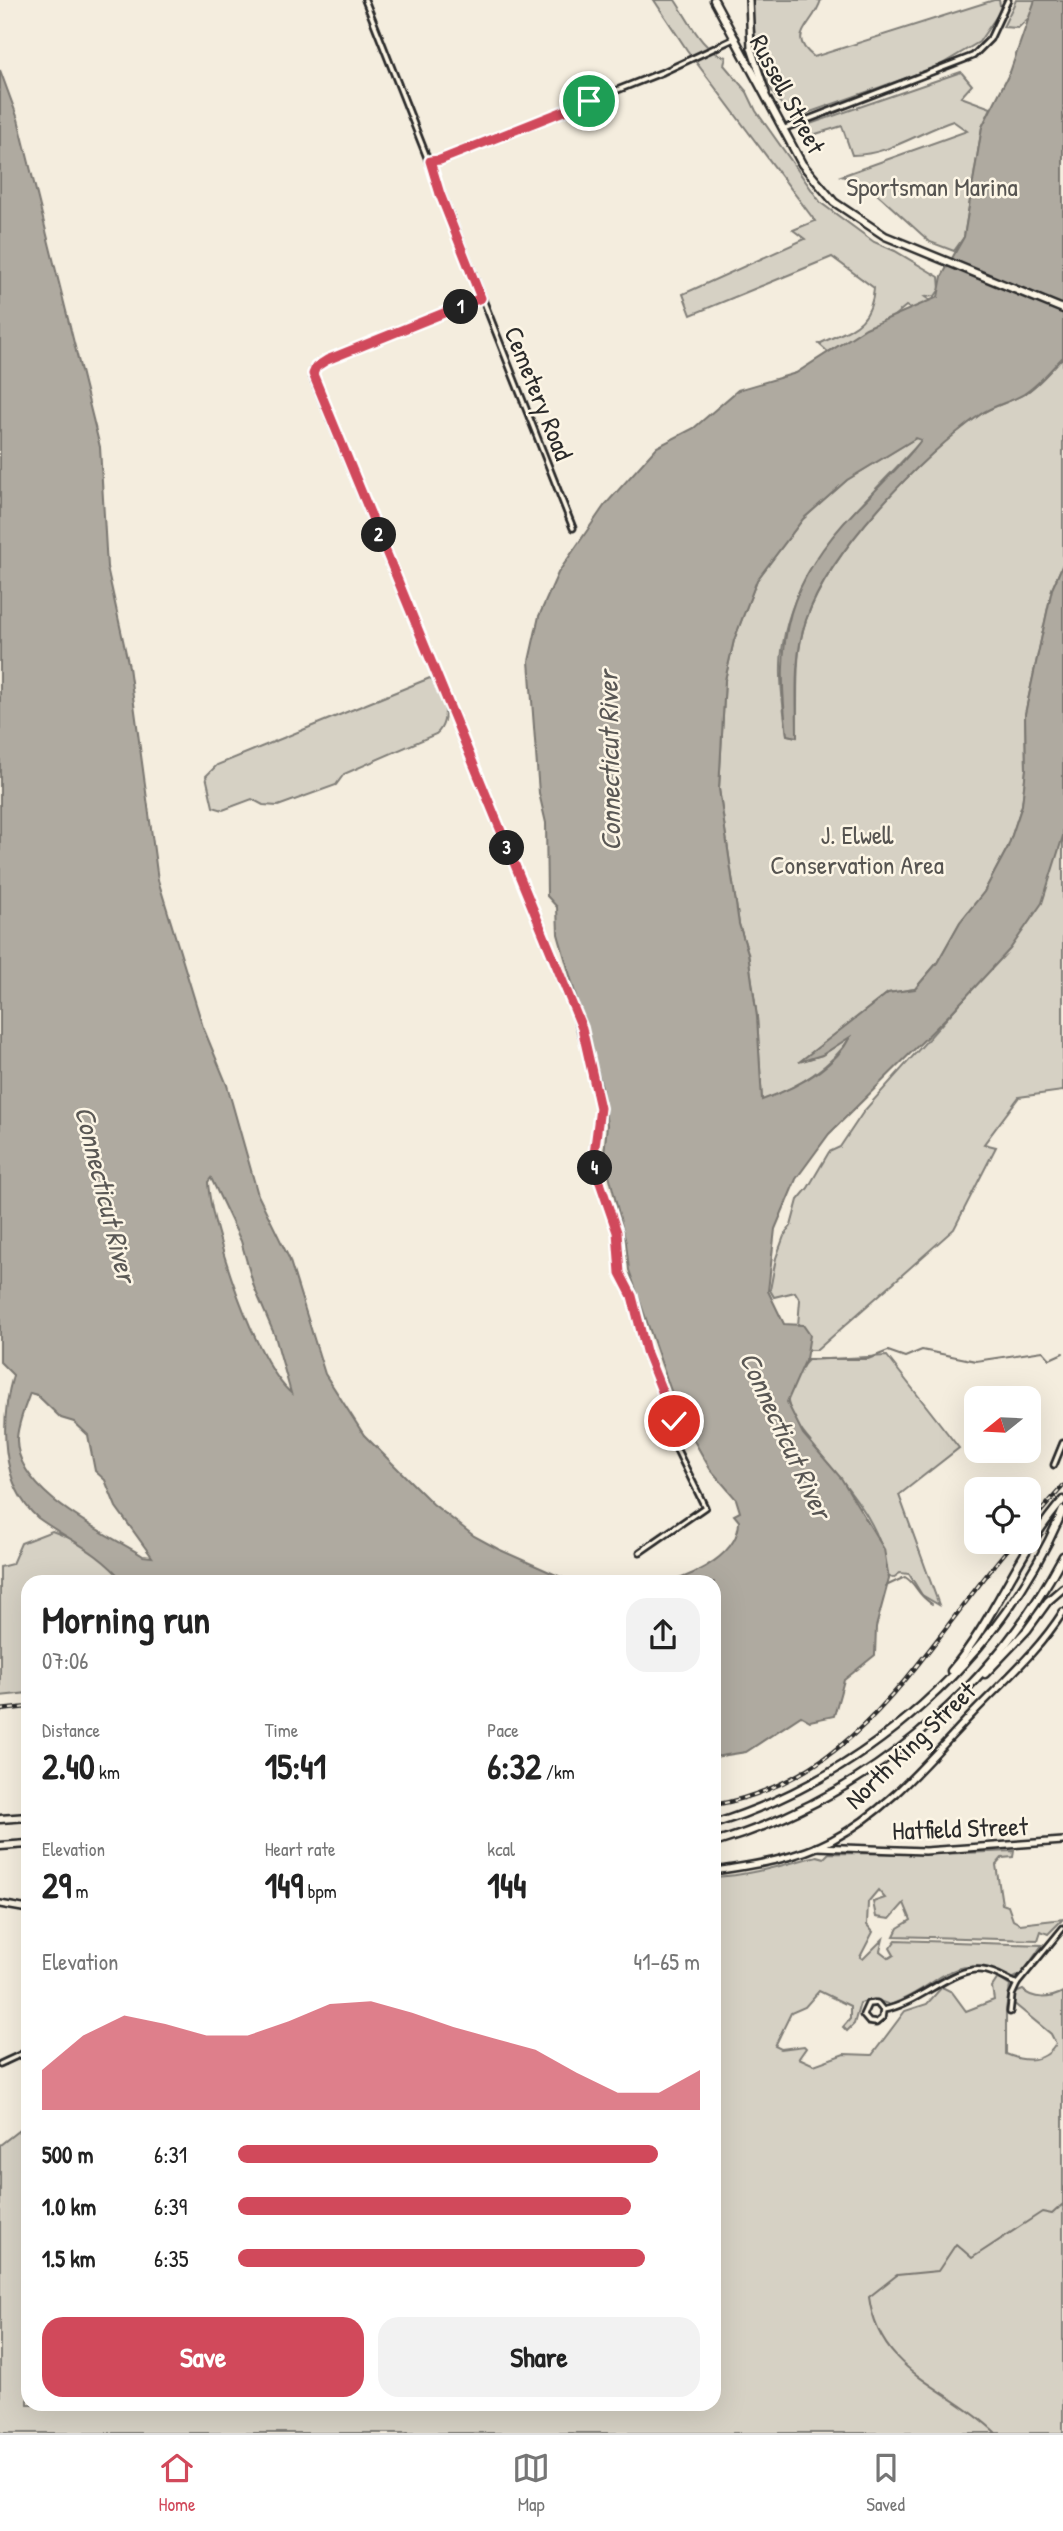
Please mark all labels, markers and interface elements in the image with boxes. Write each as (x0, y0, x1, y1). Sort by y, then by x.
street label: Russell Street (742, 28, 835, 161)
pin (559, 71, 619, 131)
icon: arrive (570, 82, 608, 120)
park label: Sportsman Marina (846, 169, 1018, 204)
pin: 1 (444, 290, 478, 324)
text: 1 (457, 293, 464, 319)
street label: Cemetery Road (496, 321, 582, 465)
pin: 2 (362, 518, 396, 552)
text: 2 (374, 521, 383, 547)
water label: Connecticut River (588, 667, 630, 851)
park label: J. Elwell Conservation Area (770, 817, 944, 882)
pin: 3 (490, 830, 524, 866)
text: 3 (502, 834, 511, 860)
water label: Connecticut River (66, 1102, 147, 1289)
pin: 4 (578, 1150, 612, 1186)
text: 4 (591, 1154, 598, 1180)
water label: Connecticut River (731, 1345, 843, 1528)
north arrow (964, 1386, 1041, 1463)
map controls (964, 1386, 1041, 1554)
pin (644, 1391, 704, 1451)
icon: check (655, 1402, 693, 1440)
button: locate (964, 1477, 1041, 1554)
text: Morning run (42, 1593, 210, 1645)
button: share (626, 1598, 700, 1672)
text: 07:06 (42, 1645, 89, 1676)
street label: North King Street (837, 1673, 984, 1816)
text: Distance (42, 1717, 100, 1743)
text: Time (265, 1717, 298, 1743)
text: Pace (487, 1717, 519, 1743)
text: 2.40 (42, 1743, 95, 1790)
text: 15:41 (265, 1743, 326, 1790)
text: 6:32 (487, 1743, 541, 1790)
text: km (95, 1759, 120, 1785)
text: /km (541, 1759, 575, 1785)
street label: Hatfield Street (892, 1808, 1029, 1848)
text: Elevation (42, 1836, 105, 1862)
text: Heart rate (265, 1836, 336, 1862)
text: kcal (487, 1836, 515, 1862)
text: 29 (42, 1862, 71, 1909)
text: 149 (265, 1862, 303, 1909)
text: 144 (487, 1862, 526, 1909)
text: m (71, 1878, 89, 1904)
text: bpm (303, 1878, 337, 1904)
text: Elevation (42, 1946, 118, 1977)
text: 41–65 m (634, 1946, 700, 1977)
text: 500 m (42, 2139, 93, 2170)
text: 6:31 (154, 2139, 187, 2170)
text: 1.0 km (42, 2191, 96, 2222)
text: 6:39 (154, 2191, 187, 2222)
text: 1.5 km (42, 2243, 95, 2274)
text: 6:35 (154, 2243, 189, 2274)
button: Save (42, 2317, 364, 2397)
button: Share (378, 2317, 700, 2397)
tab: Home (158, 2449, 196, 2517)
tab: Map (512, 2449, 550, 2517)
tab: Saved (866, 2449, 905, 2517)

